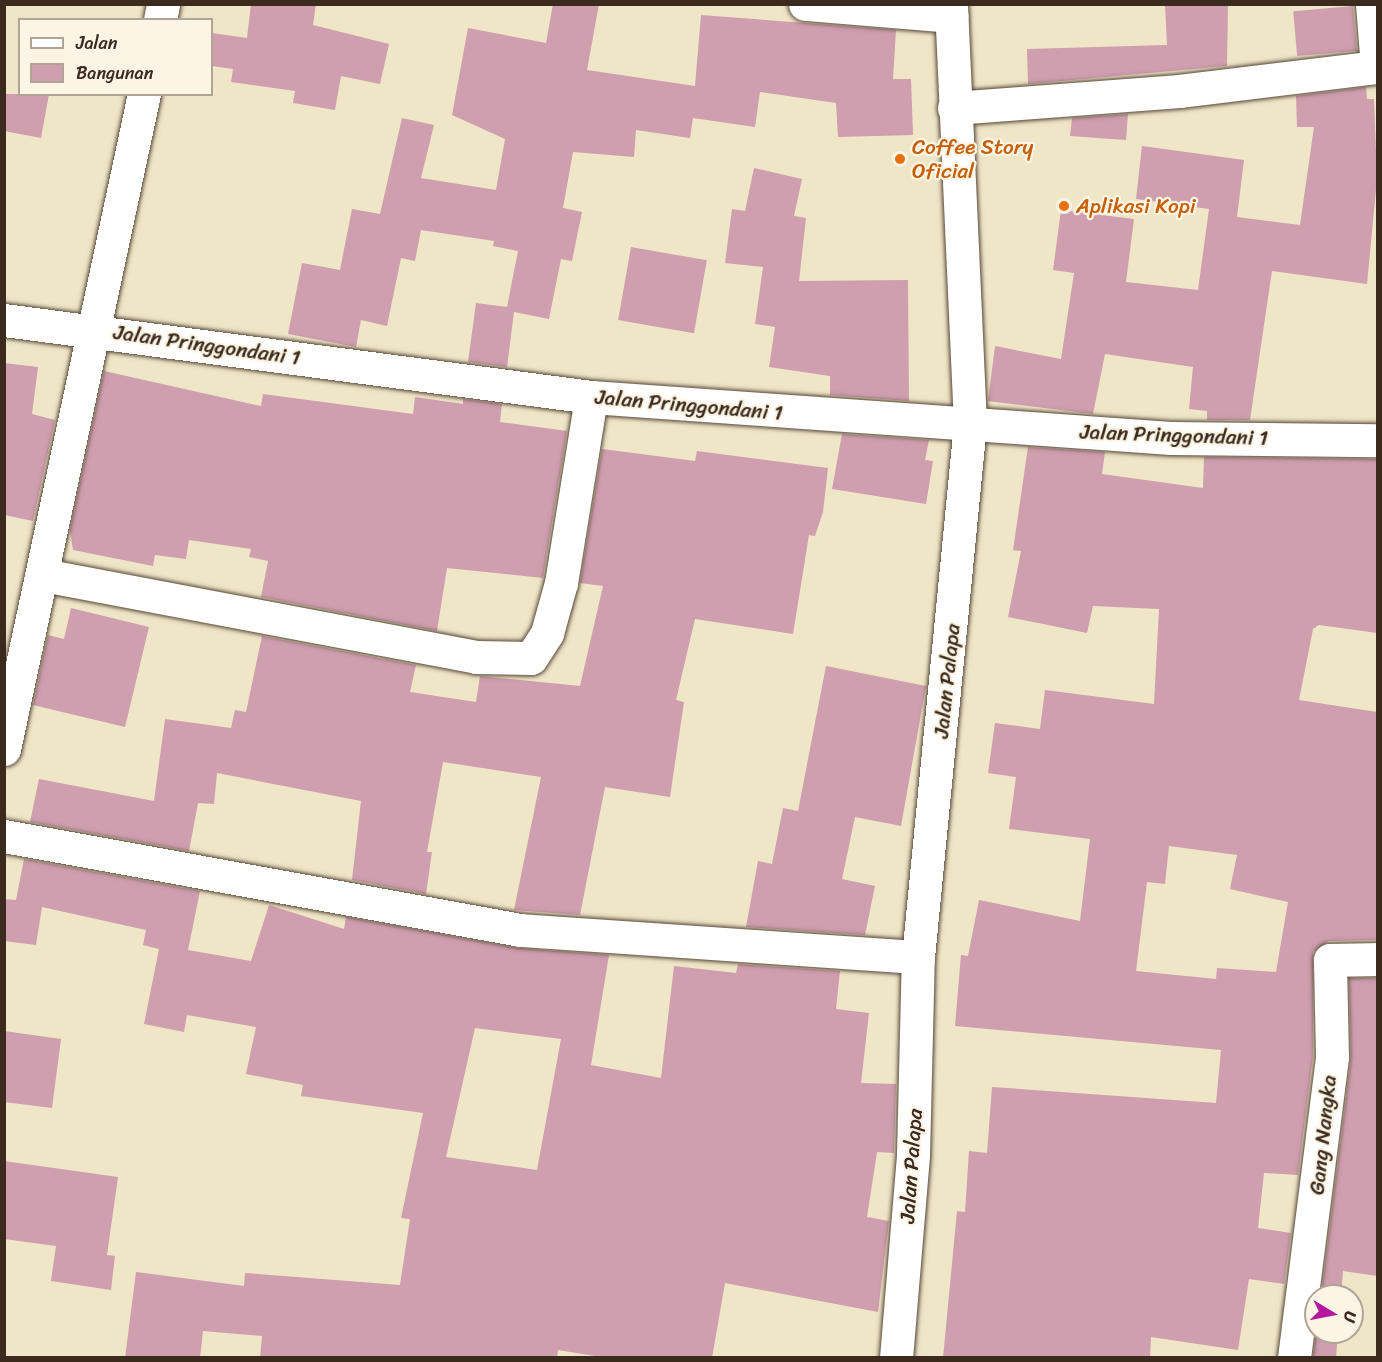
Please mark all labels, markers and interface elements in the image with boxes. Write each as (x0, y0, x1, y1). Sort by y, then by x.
legend (18, 18, 213, 96)
text: Jalan (76, 27, 117, 59)
text: Bangunan (76, 57, 153, 89)
place label: Coffee Story Oficial (912, 134, 1033, 184)
marker: Coffee Story Oficial (893, 152, 907, 166)
place label: Aplikasi Kopi (1076, 193, 1196, 219)
marker: Aplikasi Kopi (1057, 199, 1071, 213)
street label: Jalan Pringgondani 1 (112, 319, 302, 371)
street label: Jalan Pringgondani 1 (594, 384, 784, 426)
street label: Jalan Pringgondani 1 (1079, 419, 1269, 451)
street label: Jalan Palapa (928, 622, 966, 740)
street label: Gang Nangka (1304, 1074, 1342, 1196)
street label: Jalan Palapa (894, 1108, 928, 1224)
north arrow (1304, 1284, 1364, 1344)
text: U (1335, 1309, 1365, 1325)

